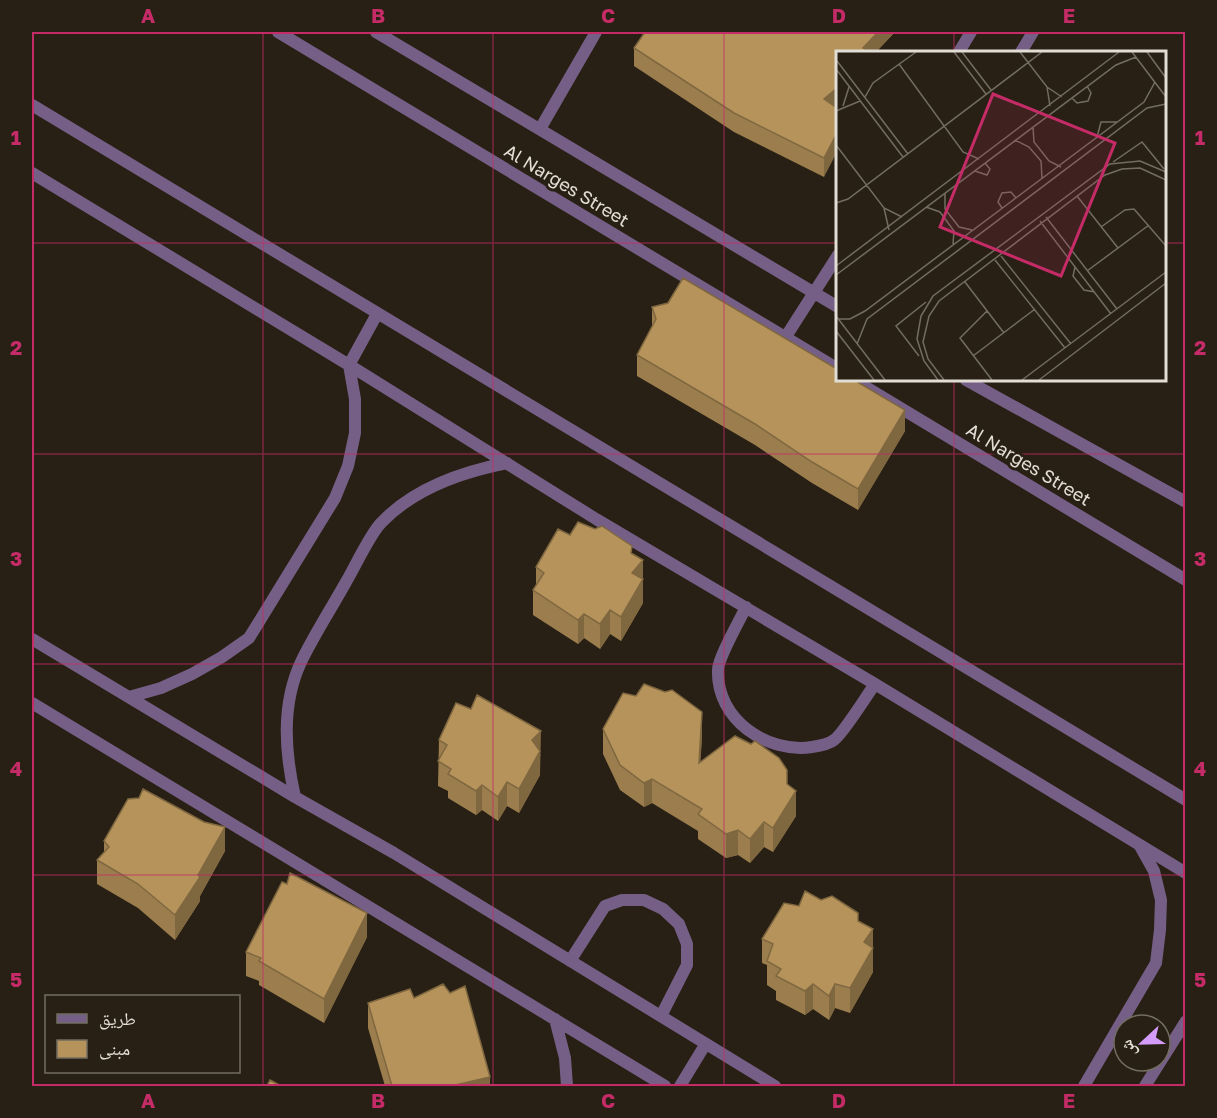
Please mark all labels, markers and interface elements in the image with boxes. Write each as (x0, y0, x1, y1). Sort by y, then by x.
text: A (141, 3, 155, 27)
text: B (371, 3, 385, 27)
text: C (601, 3, 615, 27)
text: D (832, 3, 846, 27)
text: E (1063, 3, 1075, 27)
inset map (836, 51, 1166, 381)
text: 1 (11, 125, 21, 149)
text: 1 (1195, 125, 1205, 149)
street label: Al Narges Street (501, 139, 633, 231)
text: 2 (10, 335, 22, 359)
text: 2 (1194, 335, 1206, 359)
street label: Al Narges Street (963, 418, 1095, 510)
text: 3 (10, 546, 22, 570)
text: 3 (1194, 546, 1206, 570)
text: 4 (10, 756, 22, 780)
text: 4 (1194, 756, 1206, 780)
text: 5 (10, 967, 22, 991)
text: 5 (1194, 967, 1206, 991)
legend (45, 995, 240, 1073)
text: طريق (99, 1007, 136, 1030)
north arrow (1112, 1013, 1172, 1073)
text: مبنى (99, 1037, 130, 1060)
text: ش (1116, 1037, 1141, 1060)
text: A (141, 1088, 155, 1112)
text: B (371, 1088, 385, 1112)
text: C (601, 1088, 615, 1112)
text: D (832, 1088, 846, 1112)
text: E (1063, 1088, 1075, 1112)

